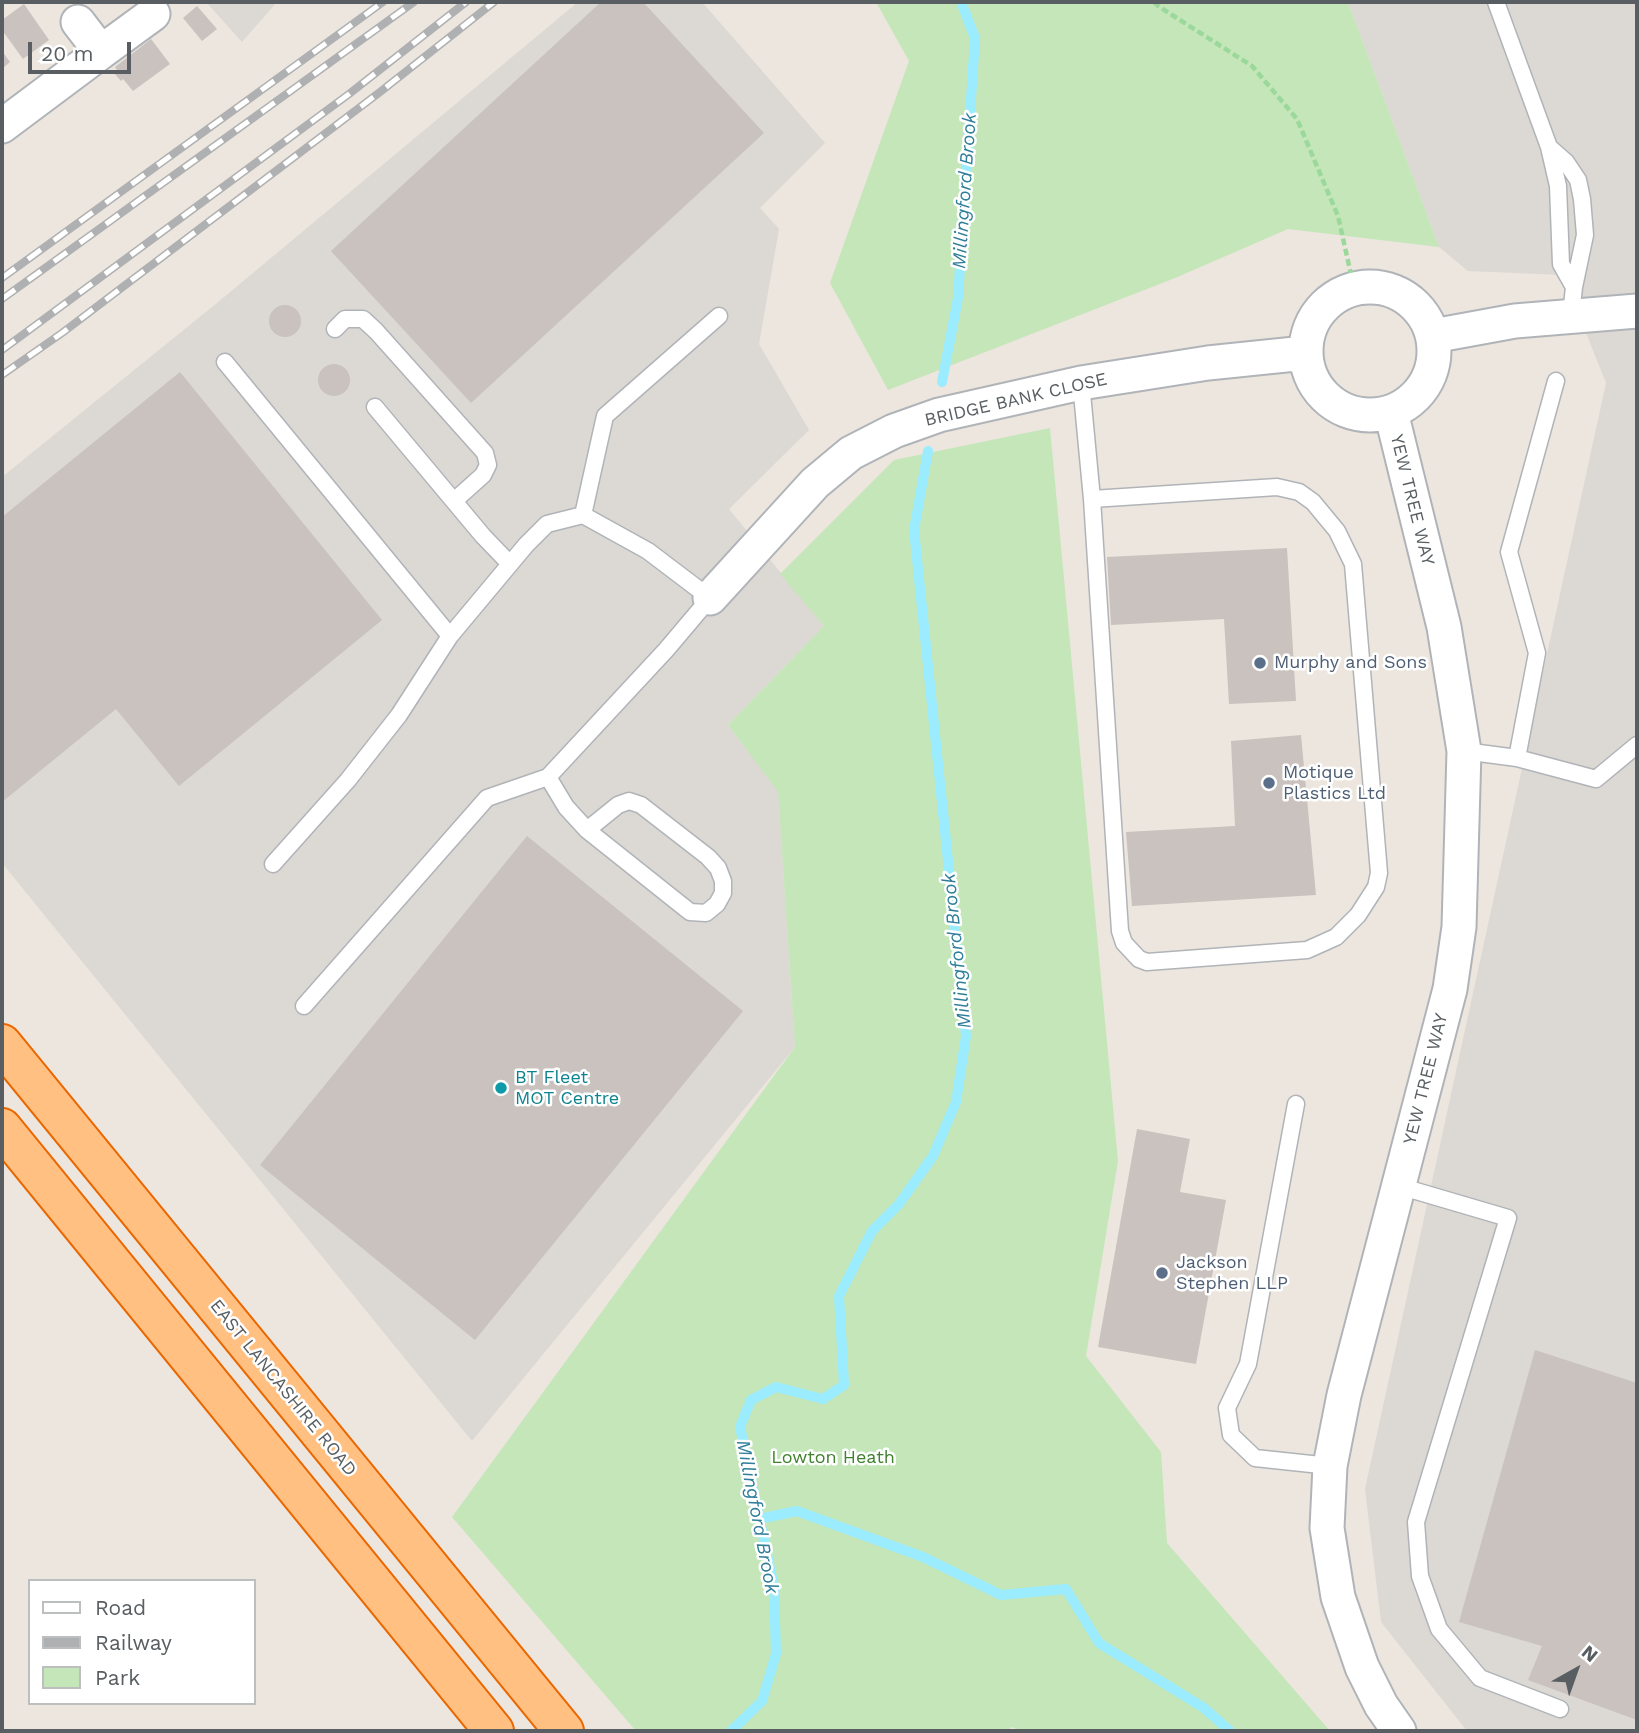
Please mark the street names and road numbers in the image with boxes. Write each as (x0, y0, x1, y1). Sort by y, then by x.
street label: BRIDGE BANK CLOSE (923, 369, 1109, 431)
street label: YEW TREE WAY (1385, 432, 1439, 568)
street label: YEW TREE WAY (1399, 1011, 1453, 1147)
street label: EAST LANCASHIRE ROAD (205, 1295, 361, 1481)

